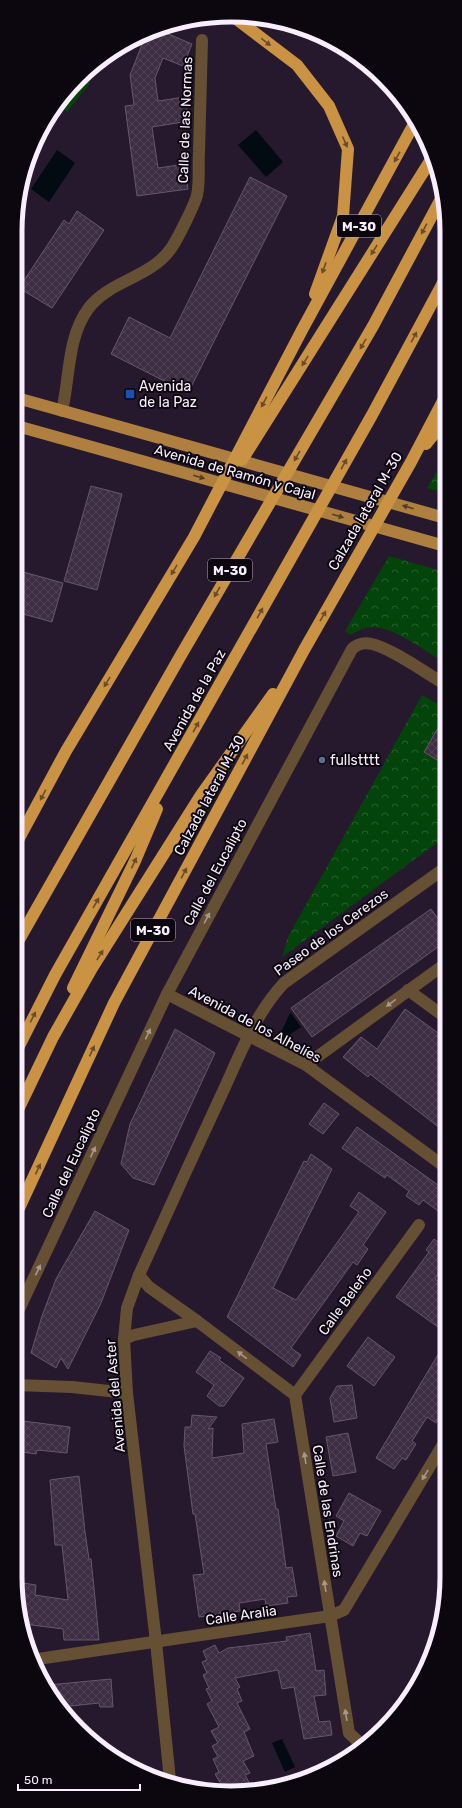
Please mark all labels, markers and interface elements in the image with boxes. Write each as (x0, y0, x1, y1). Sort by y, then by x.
one-way arrow (261, 38, 272, 46)
street label: Calle de las Normas (175, 56, 196, 184)
one-way arrow (342, 137, 348, 148)
one-way arrow (393, 151, 400, 162)
road number: M-30 (337, 215, 381, 237)
one-way arrow (421, 223, 428, 235)
one-way arrow (370, 245, 377, 256)
one-way arrow (321, 262, 327, 274)
one-way arrow (411, 332, 417, 343)
one-way arrow (359, 338, 366, 349)
one-way arrow (301, 355, 308, 367)
place label: Avenida de la Paz (139, 378, 197, 411)
marker: Avenida de la Paz (124, 388, 136, 400)
one-way arrow (261, 396, 268, 408)
street label: Avenida de Ramón y Cajal (152, 441, 317, 504)
street label: Calzada lateral M-30 (325, 449, 406, 573)
one-way arrow (294, 450, 301, 462)
one-way arrow (341, 458, 348, 469)
one-way arrow (194, 474, 206, 480)
one-way arrow (401, 504, 413, 510)
one-way arrow (332, 513, 344, 519)
road number: M-30 (208, 559, 252, 581)
one-way arrow (171, 564, 178, 576)
one-way arrow (214, 586, 221, 598)
one-way arrow (257, 608, 264, 619)
one-way arrow (320, 611, 326, 622)
street label: Avenida de la Paz (159, 646, 229, 754)
one-way arrow (104, 676, 111, 688)
one-way arrow (193, 721, 200, 733)
street label: Calzada lateral M-30 (171, 732, 248, 858)
place label: fullstttt (330, 752, 380, 769)
one-way arrow (242, 753, 249, 764)
marker: fullstttt (317, 755, 327, 765)
one-way arrow (39, 789, 46, 800)
street label: Calle del Eucalipto (180, 816, 251, 929)
one-way arrow (132, 856, 138, 868)
one-way arrow (180, 867, 187, 879)
street label: Paseo de los Cerezos (271, 885, 392, 980)
one-way arrow (92, 897, 99, 909)
one-way arrow (204, 913, 211, 924)
road number: M-30 (131, 919, 175, 941)
one-way arrow (97, 949, 104, 961)
street label: Avenida de los Alhelíes (186, 982, 324, 1067)
one-way arrow (385, 999, 396, 1007)
one-way arrow (30, 1012, 37, 1023)
one-way arrow (145, 1028, 151, 1040)
one-way arrow (89, 1045, 95, 1056)
street label: Calle del Eucalipto (39, 1106, 104, 1221)
one-way arrow (90, 1146, 96, 1157)
one-way arrow (35, 1163, 41, 1174)
one-way arrow (35, 1264, 41, 1275)
street label: Calle Beleño (315, 1264, 376, 1339)
street label: Avenida del Aster (102, 1338, 129, 1453)
one-way arrow (237, 1351, 248, 1359)
street label: Calle de las Endrinas (309, 1444, 346, 1578)
one-way arrow (302, 1452, 308, 1464)
one-way arrow (422, 1469, 429, 1481)
one-way arrow (322, 1580, 328, 1592)
street label: Calle Aralia (204, 1602, 278, 1629)
one-way arrow (343, 1709, 349, 1721)
scale bar (18, 1766, 140, 1792)
text: 50 m (24, 1773, 52, 1787)

